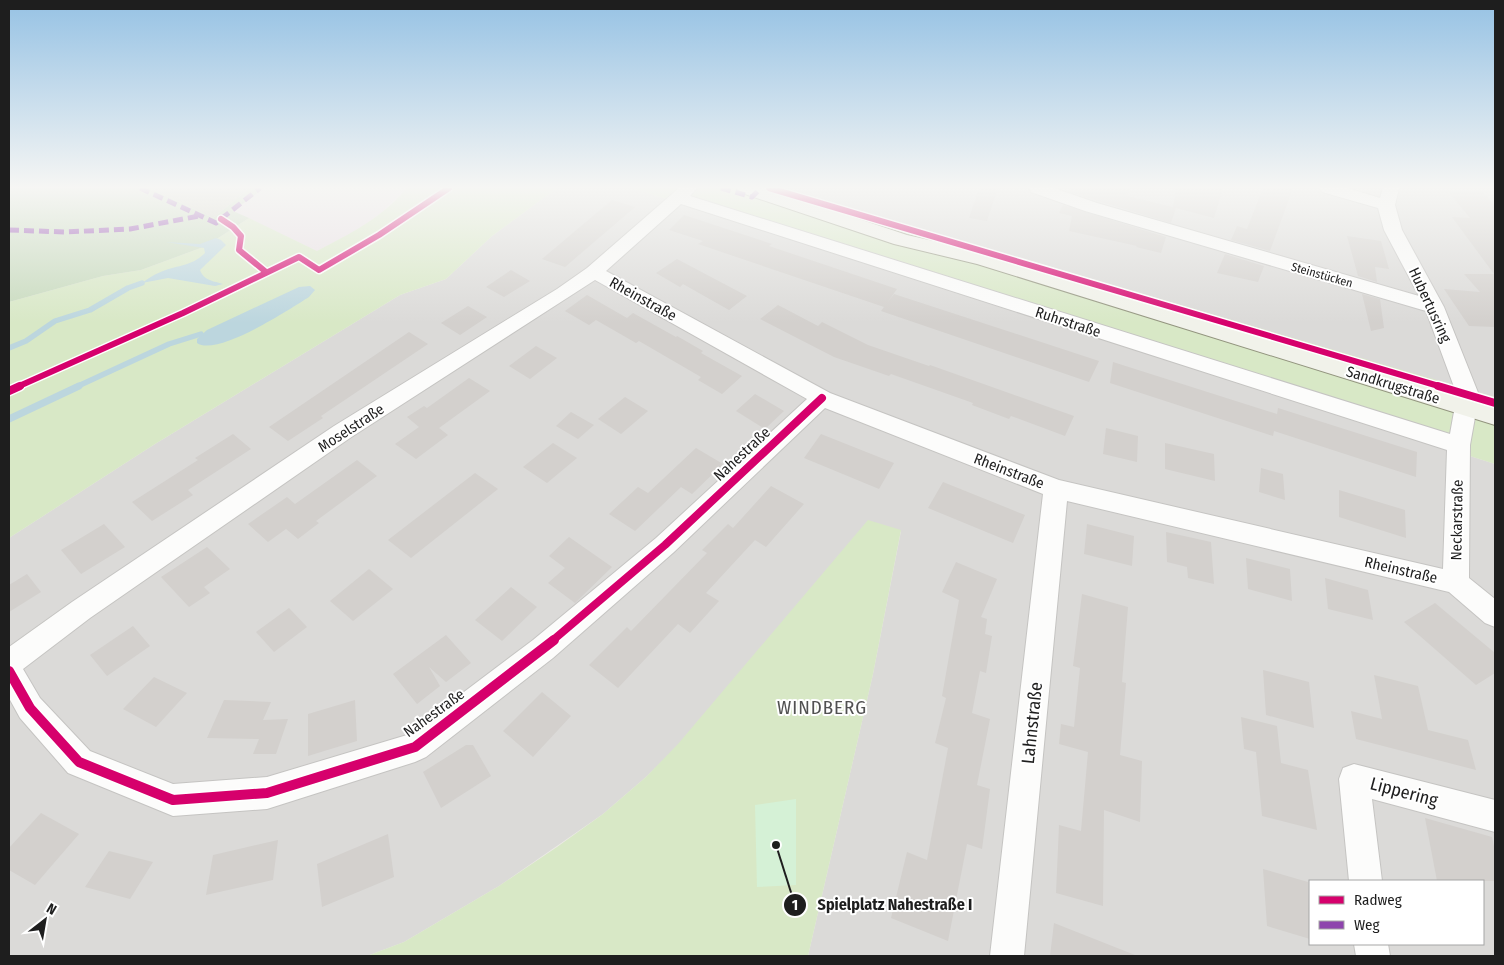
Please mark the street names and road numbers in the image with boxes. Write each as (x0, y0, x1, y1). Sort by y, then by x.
street label: Steinstücken (1290, 260, 1354, 290)
street label: Hubertusring (1405, 265, 1455, 345)
street label: Rheinstraße (606, 273, 680, 325)
street label: Ruhrstraße (1033, 303, 1103, 341)
street label: Sandkrugstraße (1344, 362, 1442, 408)
street label: Moselstraße (315, 400, 387, 456)
street label: Nahestraße (710, 423, 774, 485)
street label: Rheinstraße (971, 449, 1047, 493)
street label: Neckarstraße (1447, 479, 1467, 561)
street label: Rheinstraße (1363, 553, 1439, 587)
street label: Lahnstraße (1017, 681, 1047, 765)
street label: Nahestraße (400, 685, 468, 741)
street label: Lippering (1368, 772, 1441, 812)

